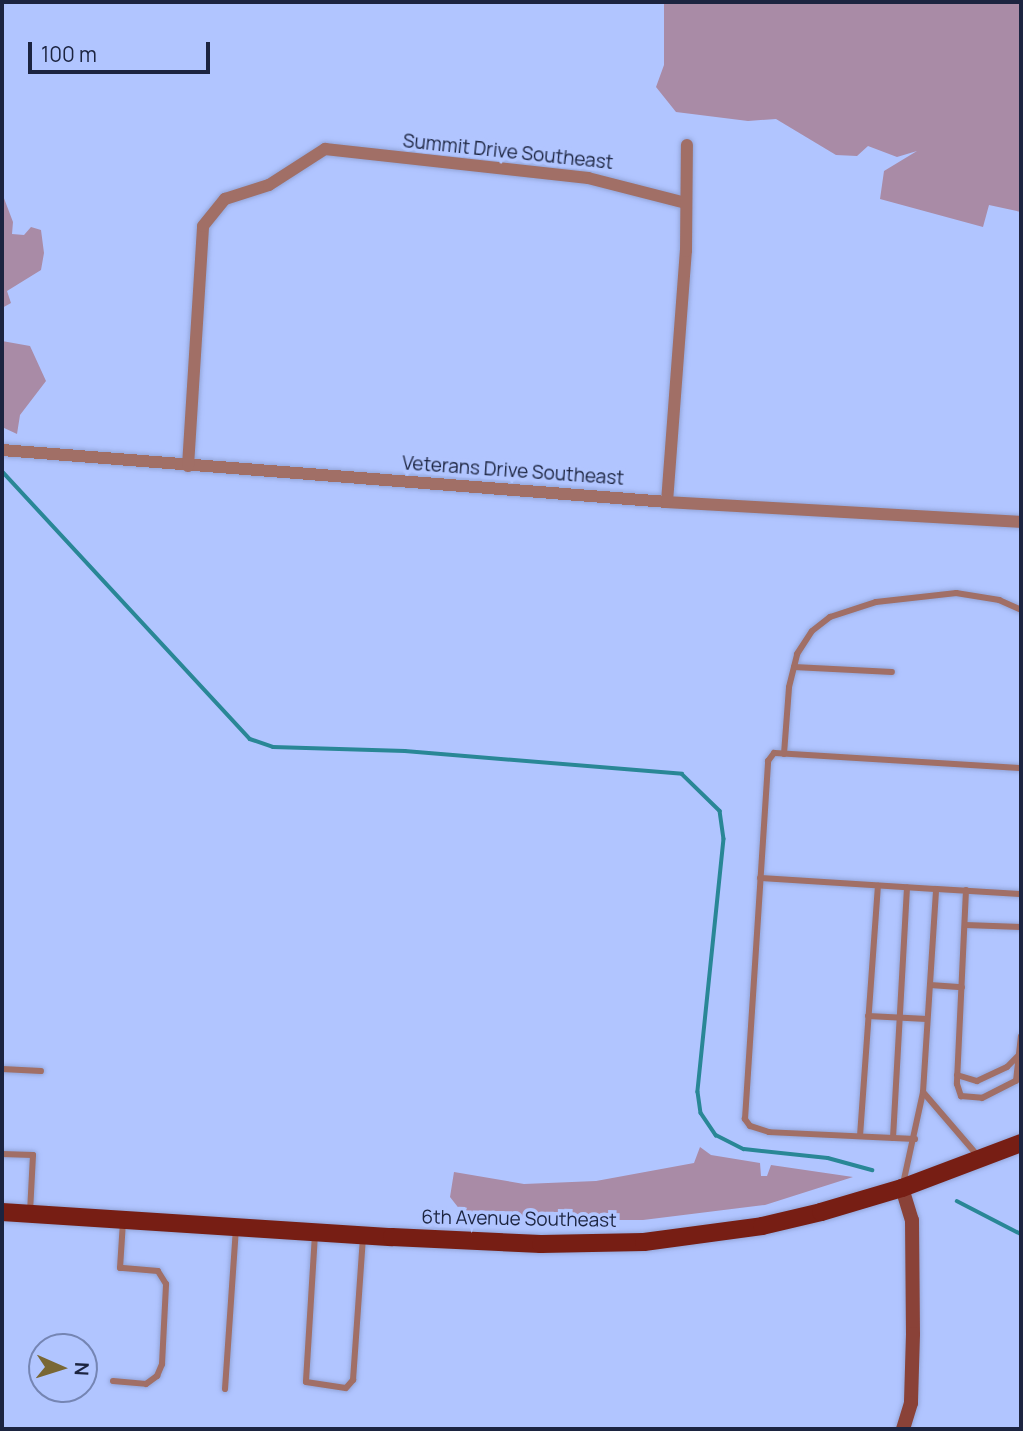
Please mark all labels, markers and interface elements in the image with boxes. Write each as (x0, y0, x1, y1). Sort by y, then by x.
scale bar (32, 28, 214, 72)
text: 100 m (41, 40, 97, 68)
street label: Summit Drive Southeast (402, 130, 614, 174)
street label: Veterans Drive Southeast (401, 452, 625, 490)
street label: 6th Avenue Southeast (421, 1206, 617, 1232)
north arrow (28, 1333, 98, 1403)
text: N (69, 1361, 95, 1376)

